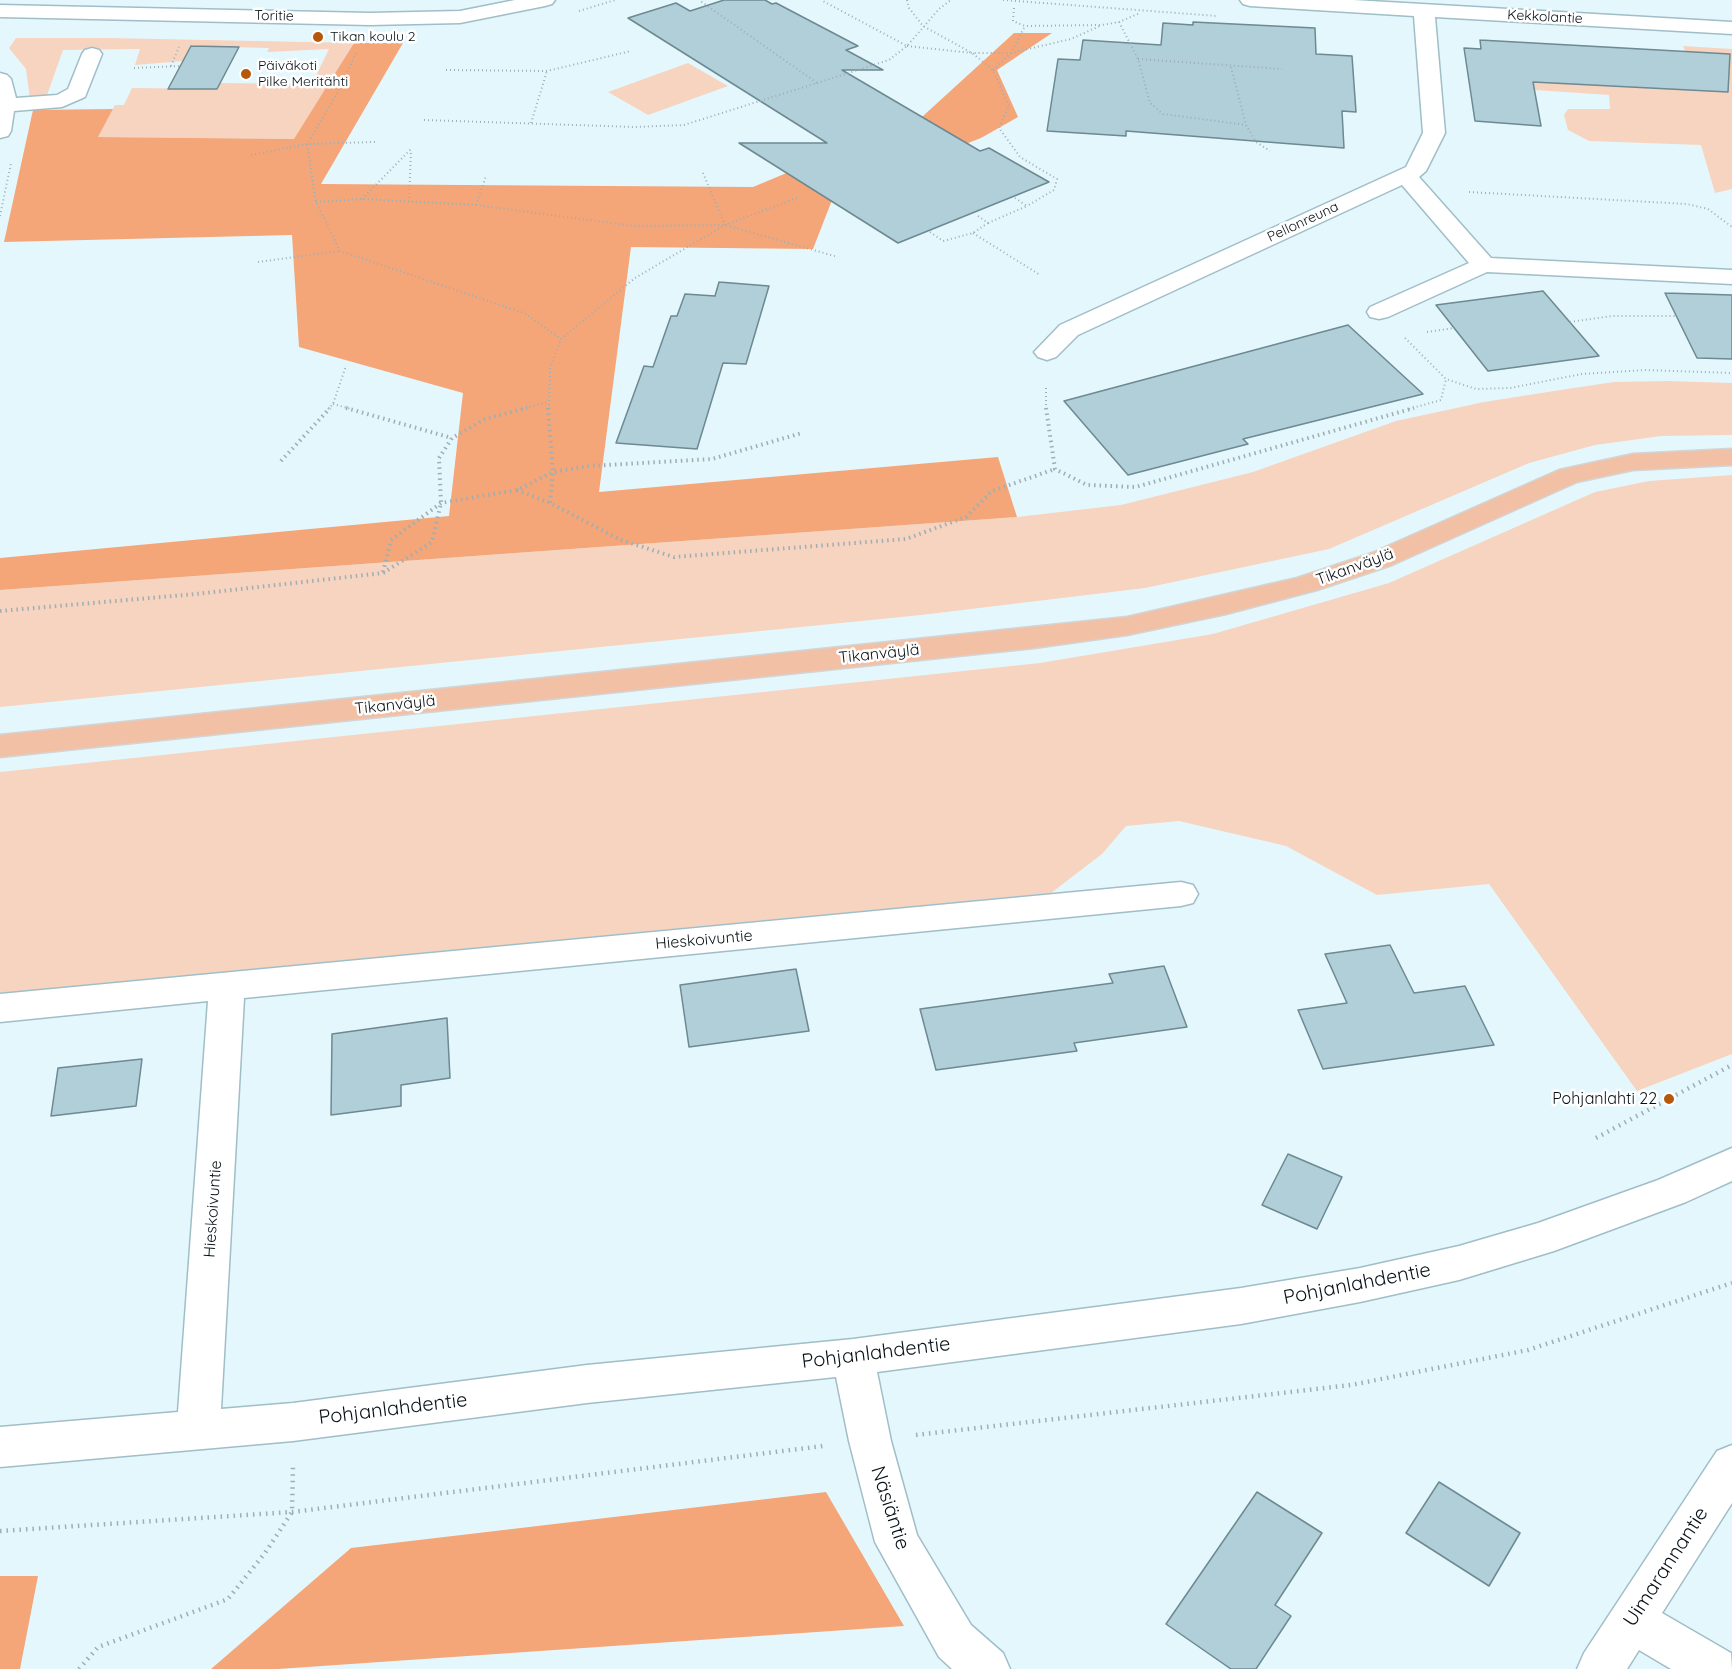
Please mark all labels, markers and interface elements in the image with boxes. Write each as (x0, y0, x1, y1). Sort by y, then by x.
street label: Toritie (254, 7, 294, 25)
street label: Kekkolantie (1507, 7, 1583, 27)
place label: Tikan koulu 2 (330, 29, 416, 45)
marker: Tikan koulu 2 (311, 30, 325, 44)
place label: Päiväkoti Pilke Meritähti (258, 58, 348, 90)
marker: Päiväkoti Pilke Meritähti (239, 67, 253, 81)
street label: Pellonreuna (1265, 198, 1341, 246)
street label: Tikanväylä (1314, 544, 1396, 590)
street label: Tikanväylä (838, 640, 920, 668)
street label: Tikanväylä (354, 691, 436, 719)
street label: Hieskoivuntie (655, 926, 753, 954)
place label: Pohjanlahti 22 (1552, 1089, 1657, 1109)
marker: Pohjanlahti 22 (1662, 1092, 1676, 1106)
street label: Hieskoivuntie (200, 1160, 226, 1258)
street label: Pohjanlahdentie (1281, 1258, 1433, 1310)
street label: Pohjanlahdentie (800, 1332, 952, 1374)
street label: Pohjanlahdentie (317, 1388, 469, 1430)
street label: Näsiäntie (865, 1463, 915, 1553)
street label: Uimarannantie (1618, 1503, 1714, 1631)

